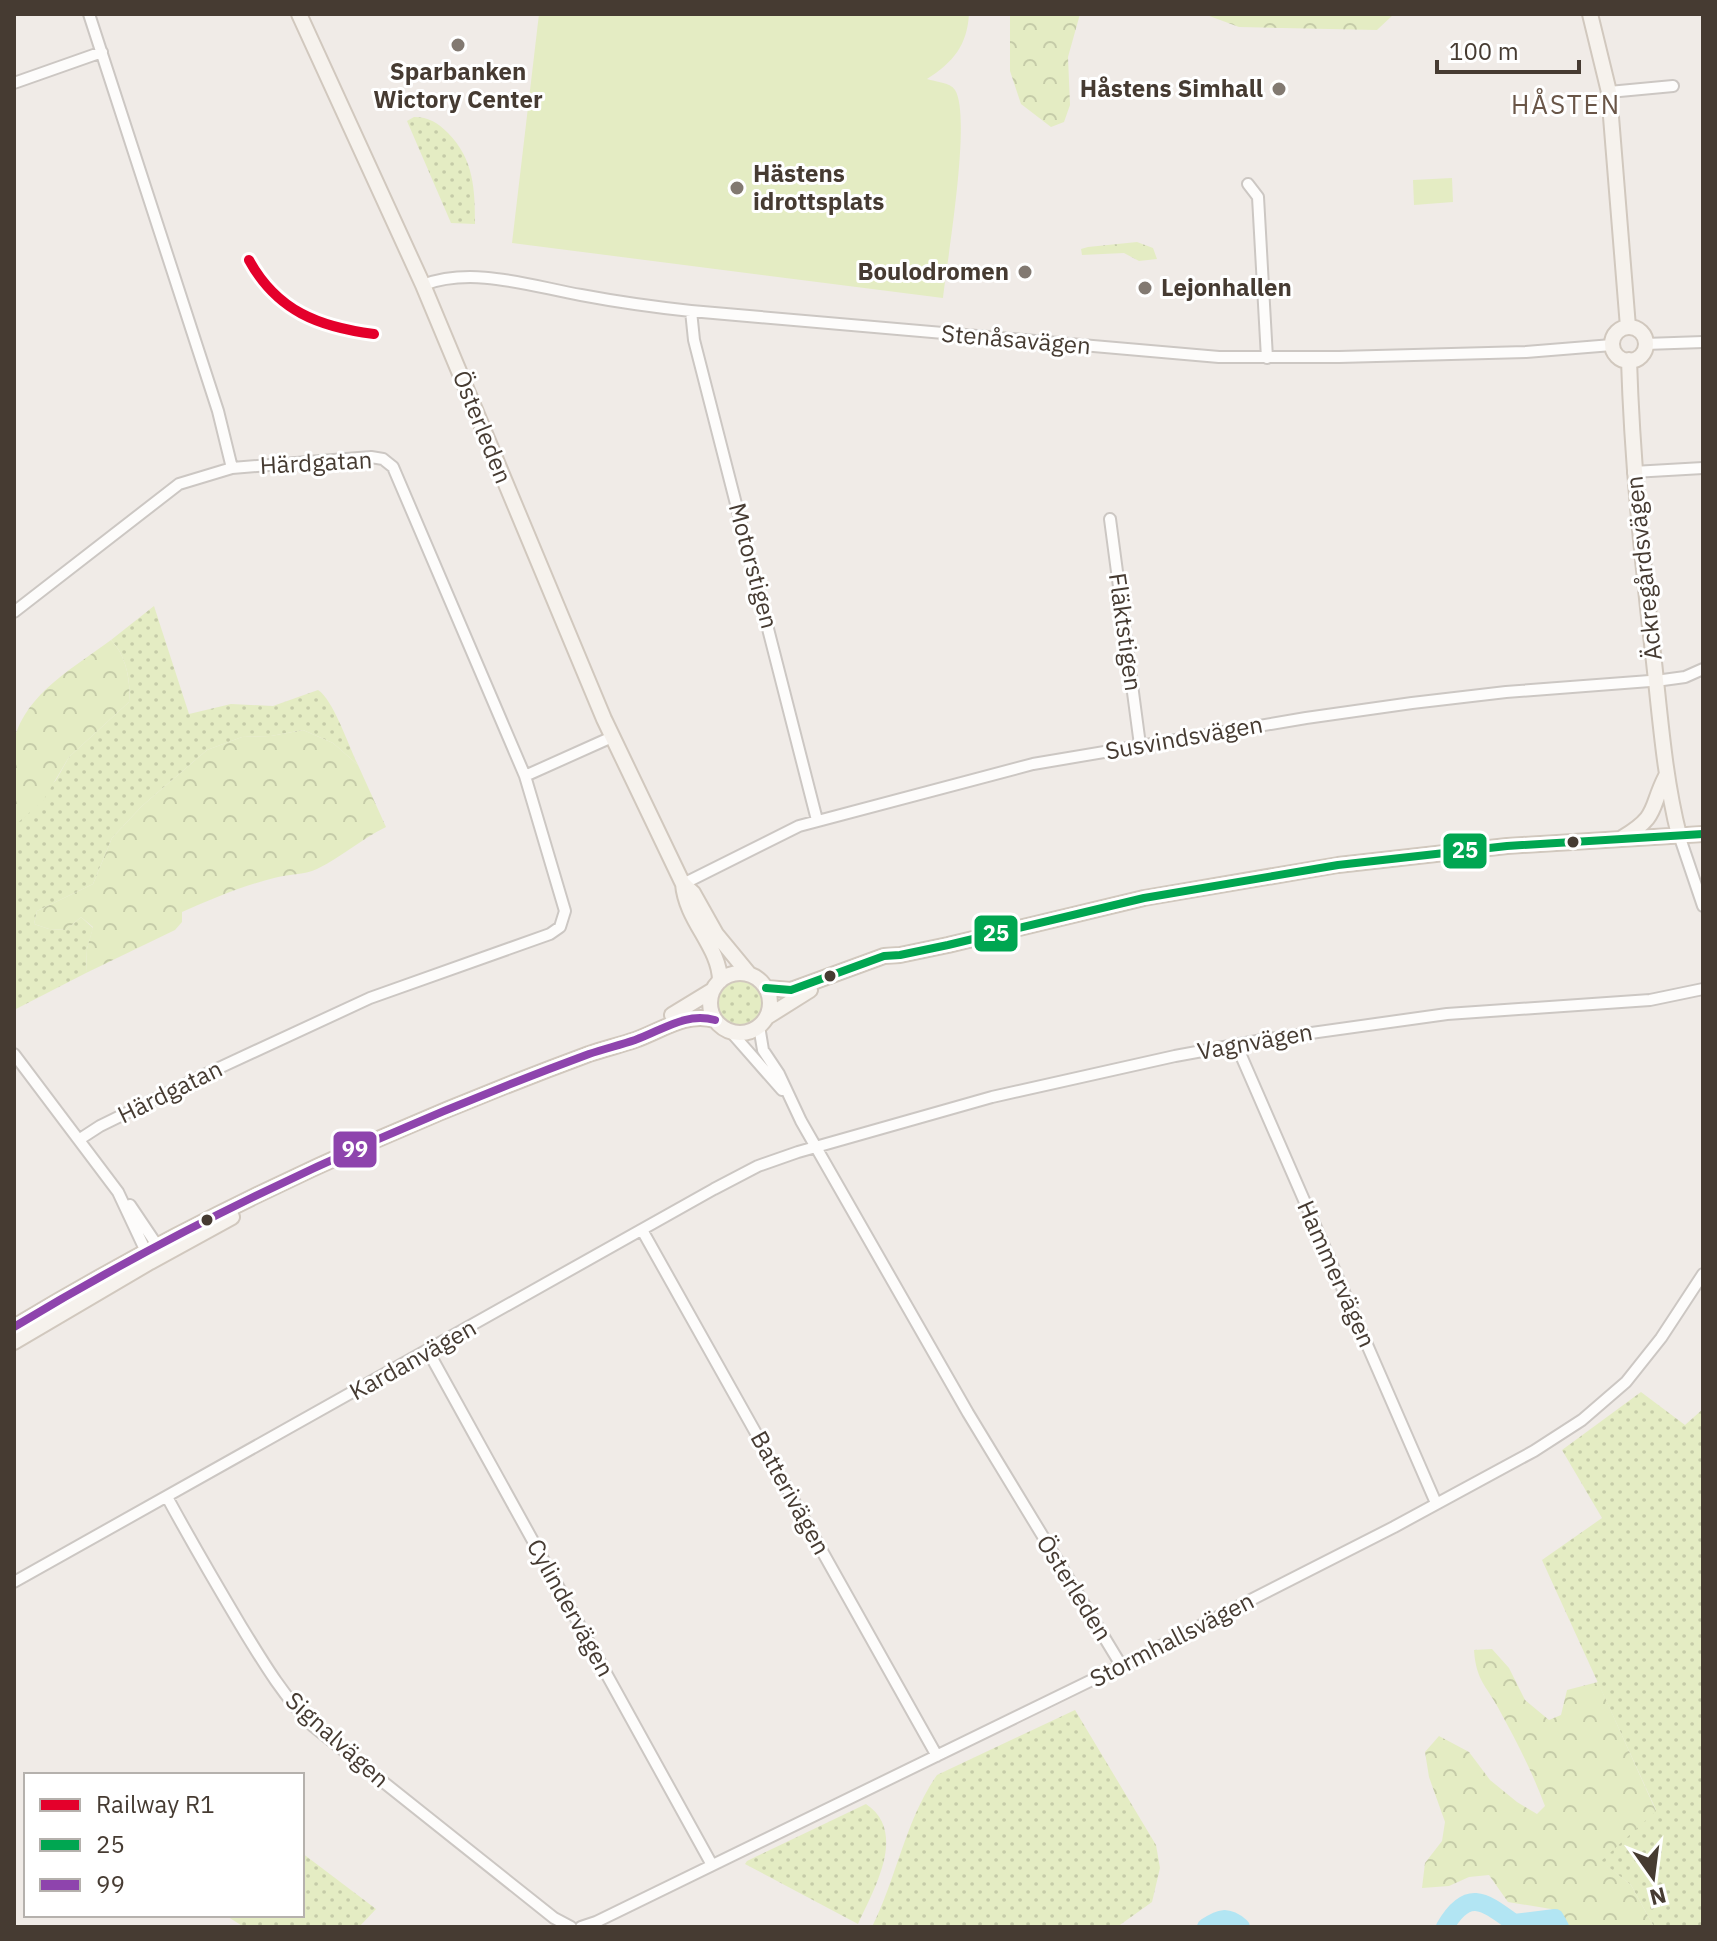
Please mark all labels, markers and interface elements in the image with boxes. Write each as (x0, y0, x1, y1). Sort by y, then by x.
scale bar (1437, 24, 1579, 74)
text: 100 m (1449, 35, 1519, 67)
marker: Sparbanken Wictory Center (449, 36, 467, 54)
place label: Sparbanken Wictory Center (373, 55, 543, 115)
place label: Håstens Simhall (1080, 72, 1263, 104)
marker: Håstens Simhall (1270, 80, 1288, 98)
district label: HÅSTEN (1511, 87, 1621, 121)
place label: Hästens idrottsplats (753, 157, 884, 217)
marker: Hästens idrottsplats (728, 179, 746, 197)
place label: Boulodromen (857, 255, 1009, 287)
marker: Boulodromen (1016, 263, 1034, 281)
place label: Lejonhallen (1161, 271, 1292, 303)
marker: Lejonhallen (1136, 279, 1154, 297)
street label: Stenåsavägen (940, 317, 1092, 361)
street label: Österleden (446, 365, 520, 488)
street label: Härdgatan (259, 443, 373, 481)
street label: Äckregårdsvägen (1617, 474, 1669, 662)
street label: Motorstigen (722, 499, 786, 632)
street label: Fläktstigen (1102, 571, 1150, 693)
street label: Susvindsvägen (1103, 707, 1265, 767)
line badge: 25 (1442, 832, 1488, 870)
unlabelled marker (1565, 834, 1581, 850)
text: 25 (1452, 835, 1478, 864)
line badge: 25 (973, 914, 1019, 953)
text: 25 (983, 918, 1009, 947)
unlabelled marker (822, 968, 838, 984)
street label: Vagnvägen (1195, 1015, 1315, 1067)
street label: Härdgatan (112, 1052, 227, 1130)
line badge: 99 (332, 1130, 378, 1169)
text: 99 (342, 1134, 368, 1163)
street label: Hammervägen (1290, 1195, 1384, 1352)
unlabelled marker (199, 1212, 215, 1228)
street label: Kardanvägen (343, 1311, 482, 1407)
street label: Batterivägen (744, 1425, 838, 1560)
street label: Österleden (1030, 1528, 1120, 1647)
street label: Cylindervägen (520, 1533, 622, 1682)
street label: Stormhallsvägen (1084, 1584, 1259, 1694)
street label: Signalvägen (279, 1684, 396, 1794)
legend (24, 1773, 304, 1917)
text: Railway R1 (96, 1788, 215, 1820)
text: 25 (96, 1828, 125, 1860)
north arrow (1613, 1837, 1693, 1917)
text: 99 (96, 1868, 125, 1900)
text: N (1647, 1881, 1669, 1913)

